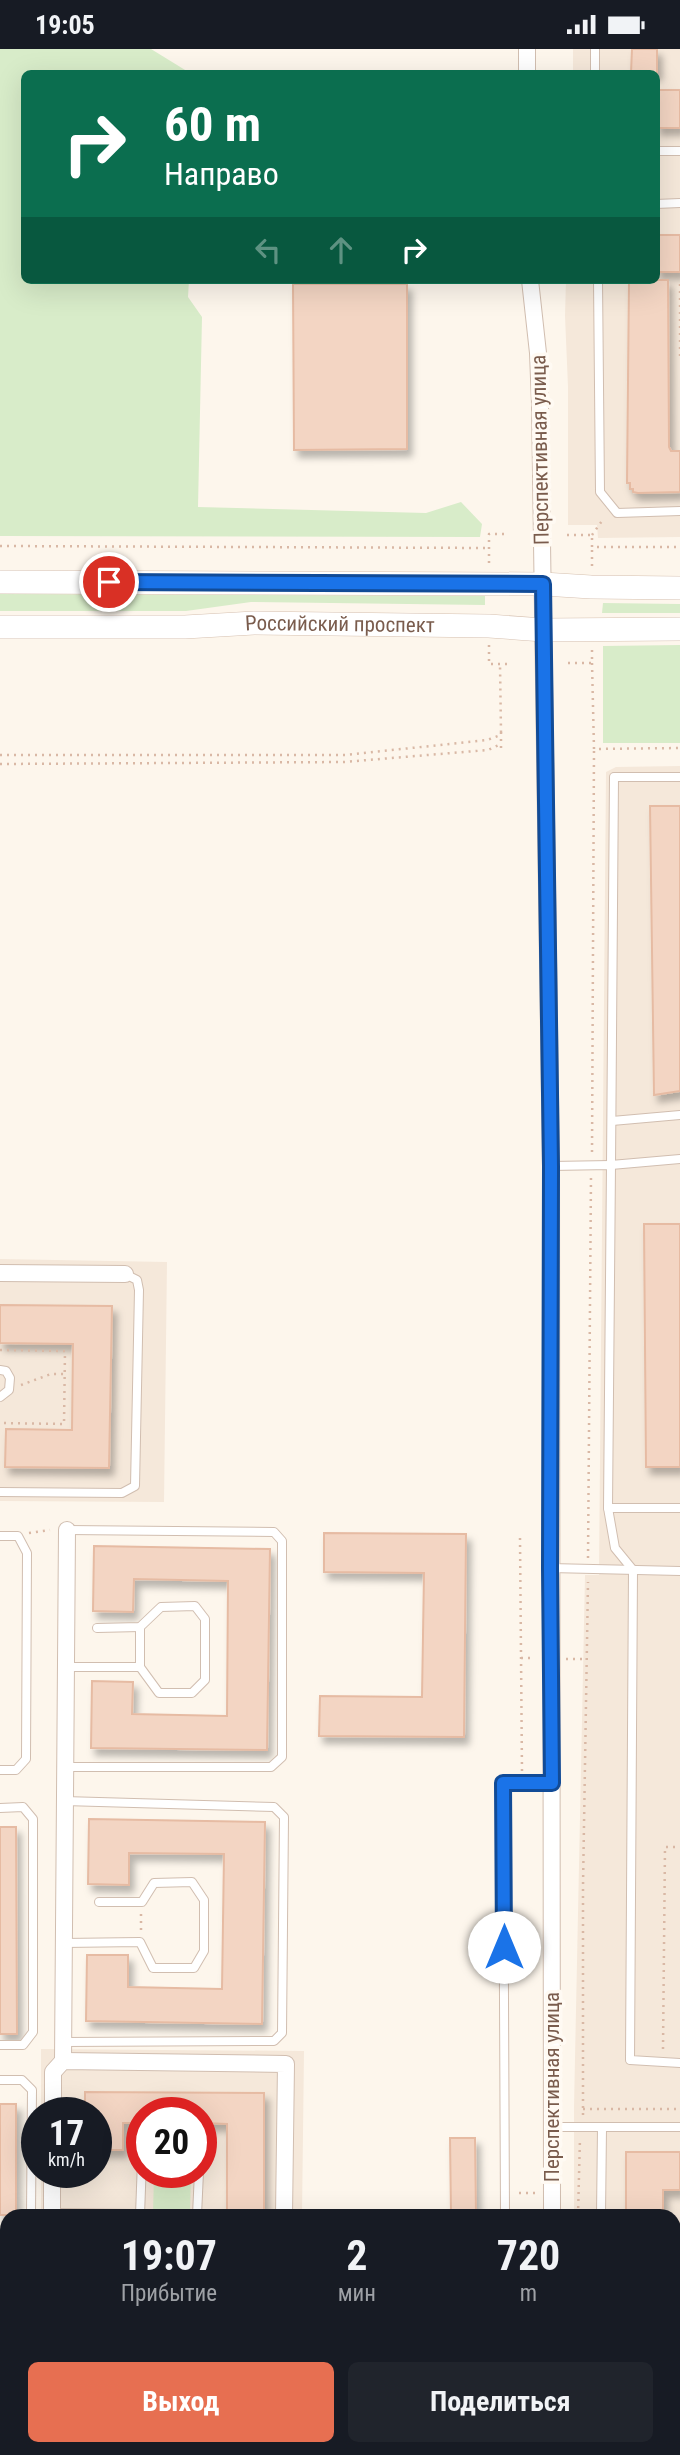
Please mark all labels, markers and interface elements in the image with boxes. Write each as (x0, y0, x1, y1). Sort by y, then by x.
text: 19:05 (35, 10, 95, 40)
text: 60 m (164, 96, 261, 153)
icon: right (49, 98, 140, 189)
text: Направо (164, 155, 279, 193)
icon: left (249, 231, 287, 269)
icon: ahead (322, 231, 360, 269)
icon: right (395, 231, 433, 269)
street label: Перспективная улица (526, 355, 554, 545)
pin (79, 552, 139, 612)
icon: arrive (90, 563, 128, 601)
street label: Российский проспект (244, 611, 435, 637)
position arrow (467, 1910, 541, 1984)
street label: Перспективная улица (540, 1992, 564, 2182)
speed limit sign: 20 (126, 2097, 217, 2188)
text: 17 (49, 2113, 84, 2154)
text: km/h (48, 2149, 85, 2170)
text: 19:07 (121, 2231, 217, 2280)
text: 2 (346, 2231, 367, 2280)
text: 720 (497, 2231, 560, 2280)
text: Прибытие (121, 2280, 217, 2307)
text: мин (338, 2280, 376, 2307)
text: m (520, 2280, 537, 2307)
button: Выход (28, 2362, 334, 2442)
button: Поделиться (348, 2362, 653, 2442)

